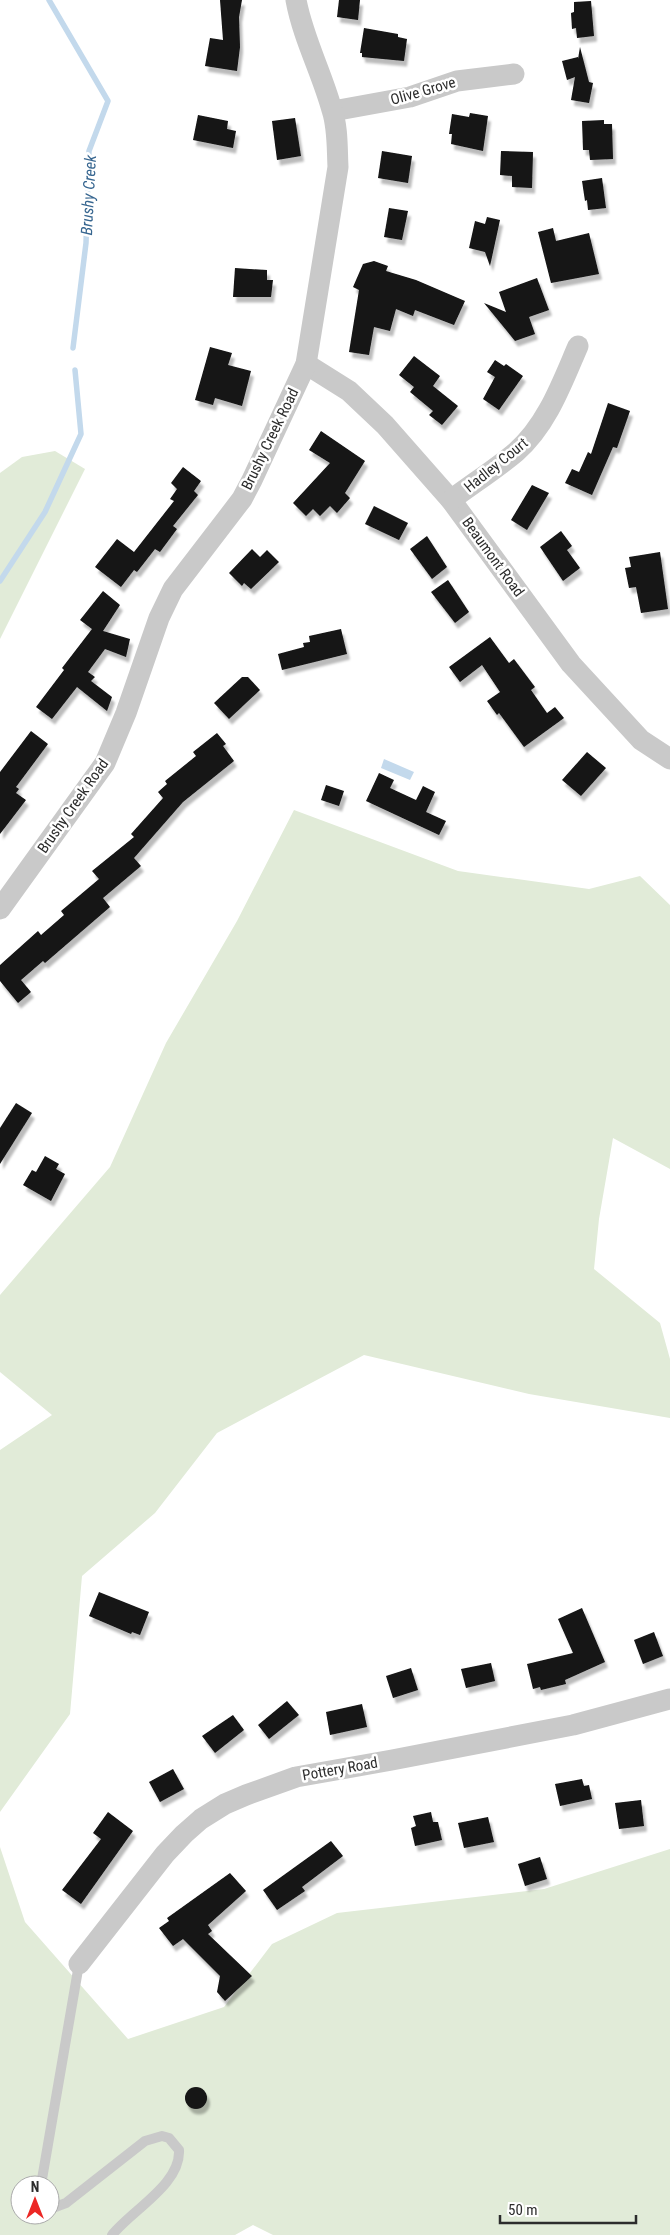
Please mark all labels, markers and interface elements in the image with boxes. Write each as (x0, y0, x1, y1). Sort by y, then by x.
street label: Olive Grove (388, 73, 458, 109)
water label: Brushy Creek (77, 153, 100, 236)
street label: Brushy Creek Road (238, 385, 302, 493)
street label: Hadley Court (461, 434, 531, 496)
street label: Beaumont Road (458, 514, 528, 600)
street label: Brushy Creek Road (34, 755, 112, 857)
street label: Pottery Road (301, 1754, 379, 1784)
north arrow (10, 2175, 60, 2225)
text: N (31, 2179, 39, 2195)
scale bar (500, 2192, 636, 2224)
text: 50 m (508, 2201, 538, 2219)

